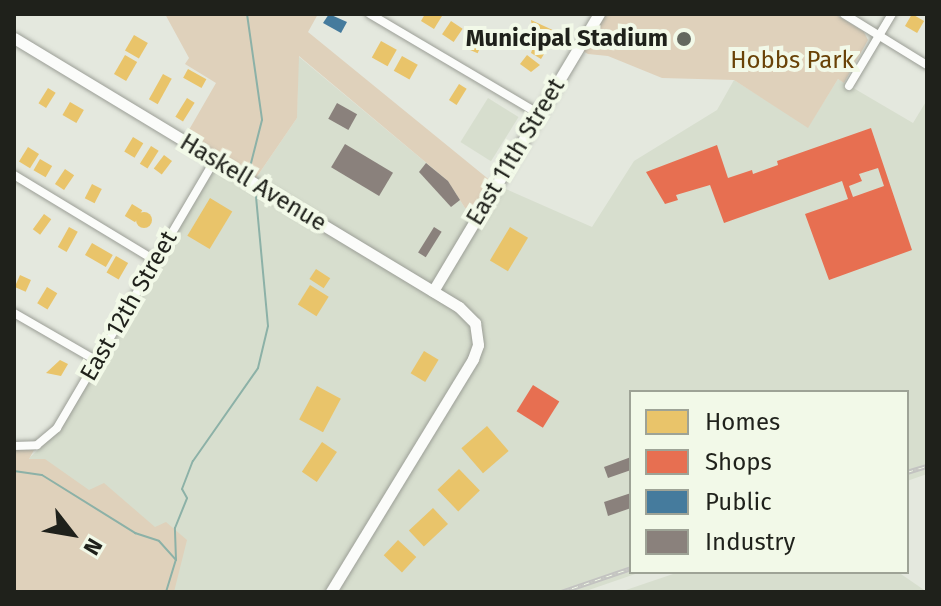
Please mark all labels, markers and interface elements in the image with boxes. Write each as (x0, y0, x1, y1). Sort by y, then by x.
place label: Municipal Stadium (466, 25, 668, 53)
marker: Municipal Stadium (675, 30, 693, 48)
park label: Hobbs Park (730, 47, 854, 75)
street label: East 11th Street (461, 73, 571, 231)
street label: Haskell Avenue (175, 128, 331, 238)
street label: East 12th Street (75, 226, 183, 386)
legend (629, 390, 909, 574)
text: Homes (705, 408, 780, 436)
text: Shops (705, 448, 772, 476)
text: Public (705, 488, 772, 516)
north arrow (32, 494, 112, 574)
text: Industry (705, 528, 795, 556)
text: N (78, 533, 108, 560)

